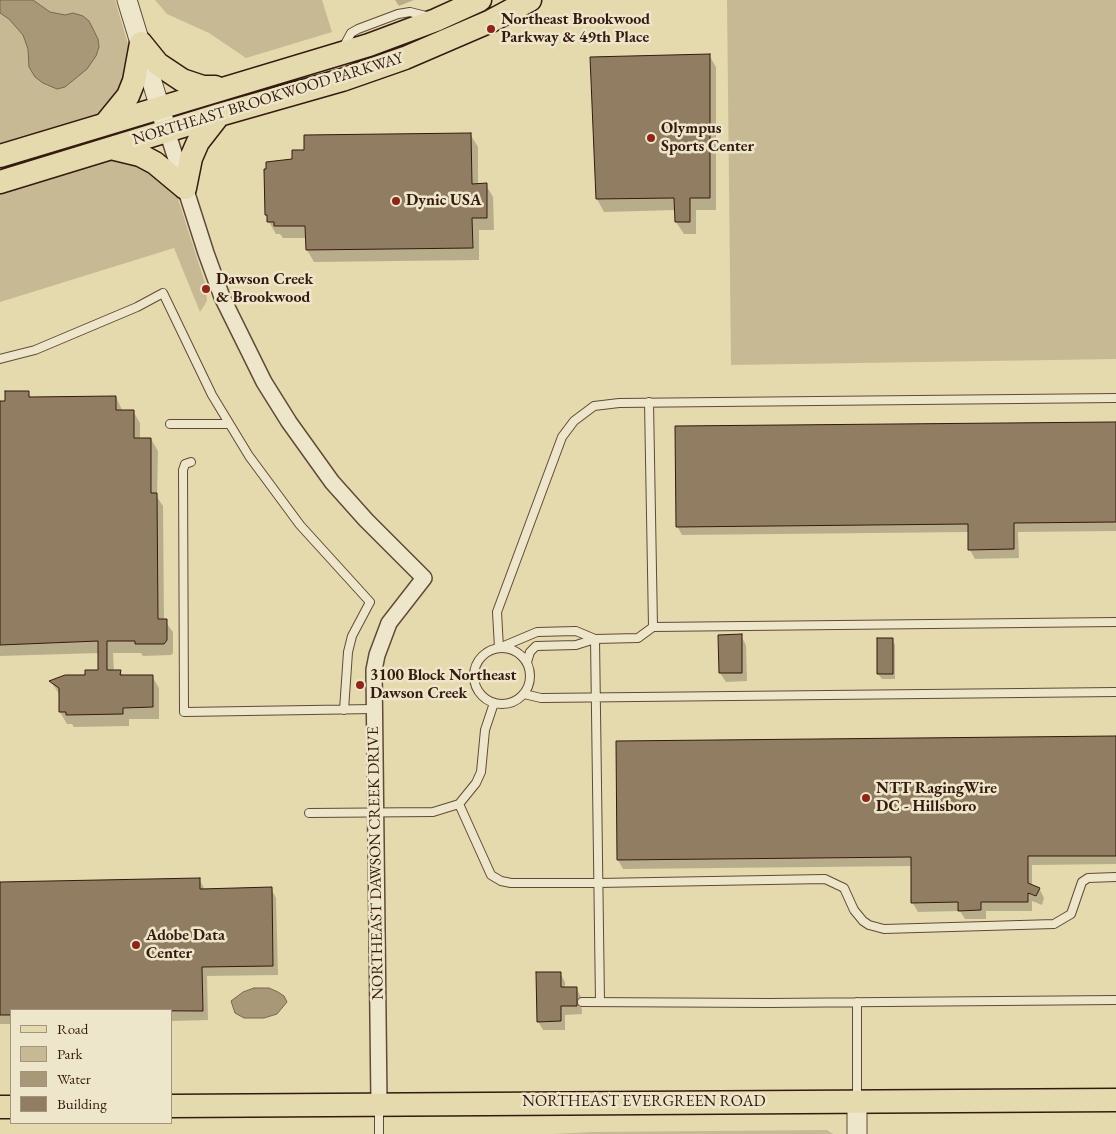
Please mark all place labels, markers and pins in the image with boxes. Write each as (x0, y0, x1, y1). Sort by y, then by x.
place label: Northeast Brookwood Parkway & 49th Place (501, 10, 650, 48)
marker: Northeast Brookwood Parkway & 49th Place (485, 23, 497, 35)
place label: Olympus Sports Center (661, 119, 754, 157)
marker: Olympus Sports Center (645, 132, 657, 144)
place label: Dynic USA (406, 191, 481, 211)
marker: Dynic USA (390, 195, 402, 207)
place label: Dawson Creek & Brookwood (216, 270, 313, 308)
marker: Dawson Creek & Brookwood (200, 283, 212, 295)
place label: 3100 Block Northeast Dawson Creek (370, 666, 517, 704)
marker: 3100 Block Northeast Dawson Creek (354, 679, 366, 691)
place label: NTT RagingWire DC - Hillsboro (876, 779, 997, 817)
marker: NTT RagingWire DC - Hillsboro (860, 792, 872, 804)
place label: Adobe Data Center (146, 926, 225, 964)
marker: Adobe Data Center (130, 939, 142, 951)

